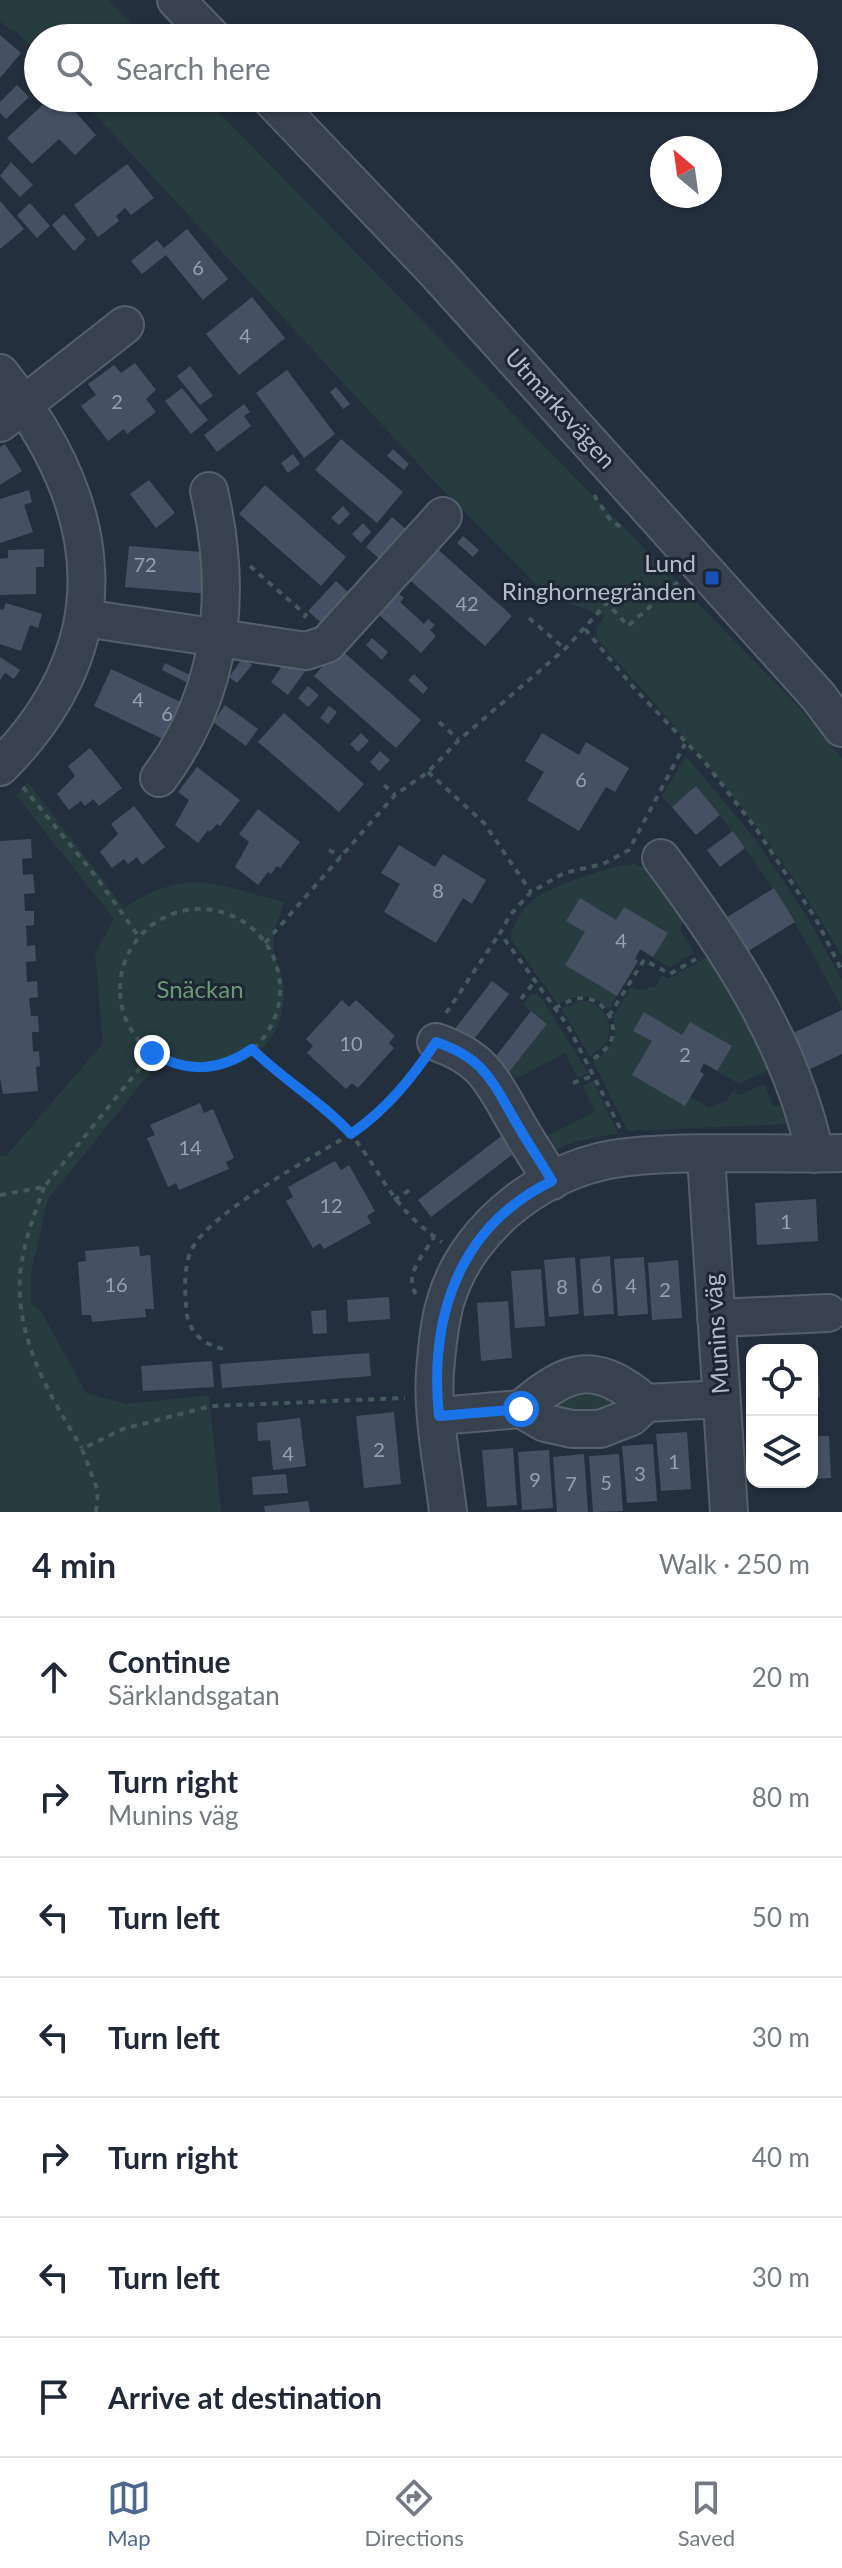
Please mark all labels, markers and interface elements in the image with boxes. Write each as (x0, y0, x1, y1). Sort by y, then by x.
search box (24, 24, 818, 112)
icon: search (52, 46, 96, 90)
text: Search here (116, 50, 271, 86)
north arrow (650, 136, 722, 208)
house number: 6 (192, 255, 204, 279)
house number: 4 (239, 323, 251, 347)
street label: Utmarksvägen (500, 342, 622, 474)
house number: 2 (111, 389, 123, 413)
place label: Lund Ringhornegränden (502, 548, 696, 605)
house number: 72 (133, 552, 157, 576)
marker: Lund Ringhornegränden (703, 569, 721, 587)
house number: 42 (455, 591, 479, 615)
house number: 4 (132, 687, 144, 711)
house number: 6 (161, 701, 173, 725)
house number: 6 (575, 767, 587, 791)
house number: 8 (432, 878, 444, 902)
house number: 4 (615, 928, 627, 952)
park label: Snäckan (156, 974, 244, 1003)
house number: 10 (339, 1031, 363, 1055)
route end (134, 1035, 170, 1071)
house number: 2 (679, 1042, 691, 1066)
house number: 14 (178, 1135, 202, 1159)
house number: 12 (319, 1193, 343, 1217)
house number: 1 (780, 1209, 792, 1233)
house number: 16 (104, 1272, 128, 1296)
house number: 6 (591, 1273, 603, 1297)
house number: 4 (625, 1273, 637, 1297)
street label: Munins väg (697, 1273, 734, 1395)
house number: 8 (556, 1274, 568, 1298)
house number: 2 (659, 1277, 671, 1301)
map controls (746, 1344, 818, 1488)
button: locate (746, 1344, 818, 1416)
route start (503, 1391, 539, 1427)
button: layers (746, 1416, 818, 1488)
house number: 2 (373, 1437, 385, 1461)
house number: 4 (282, 1441, 294, 1465)
house number: 1 (668, 1449, 680, 1473)
house number: 3 (634, 1461, 646, 1485)
house number: 9 (529, 1467, 541, 1491)
house number: 5 (600, 1470, 612, 1494)
house number: 7 (565, 1471, 577, 1495)
text: 4 min (32, 1544, 116, 1585)
text: Walk · 250 m (659, 1548, 810, 1580)
text: Continue (108, 1643, 231, 1679)
icon: ahead (32, 1655, 76, 1699)
text: 20 m (752, 1661, 810, 1693)
text: Särklandsgatan (108, 1679, 280, 1711)
text: Turn right (108, 1763, 238, 1799)
icon: right (32, 1775, 76, 1819)
text: 80 m (752, 1781, 810, 1813)
text: Munins väg (108, 1799, 239, 1831)
icon: left (32, 1895, 76, 1939)
text: Turn left (108, 1899, 220, 1935)
text: 50 m (752, 1901, 810, 1933)
icon: left (32, 2015, 76, 2059)
text: Turn left (108, 2019, 220, 2055)
text: 30 m (752, 2021, 810, 2053)
icon: right (32, 2135, 76, 2179)
text: Turn right (108, 2139, 238, 2175)
text: 40 m (752, 2141, 810, 2173)
icon: left (32, 2255, 76, 2299)
text: Turn left (108, 2259, 220, 2295)
text: 30 m (752, 2261, 810, 2293)
icon: arrive (32, 2375, 76, 2419)
text: Arrive at destination (108, 2379, 382, 2415)
tab: Map (107, 2476, 151, 2551)
tab: Directions (365, 2476, 464, 2551)
tab: Saved (678, 2476, 735, 2551)

